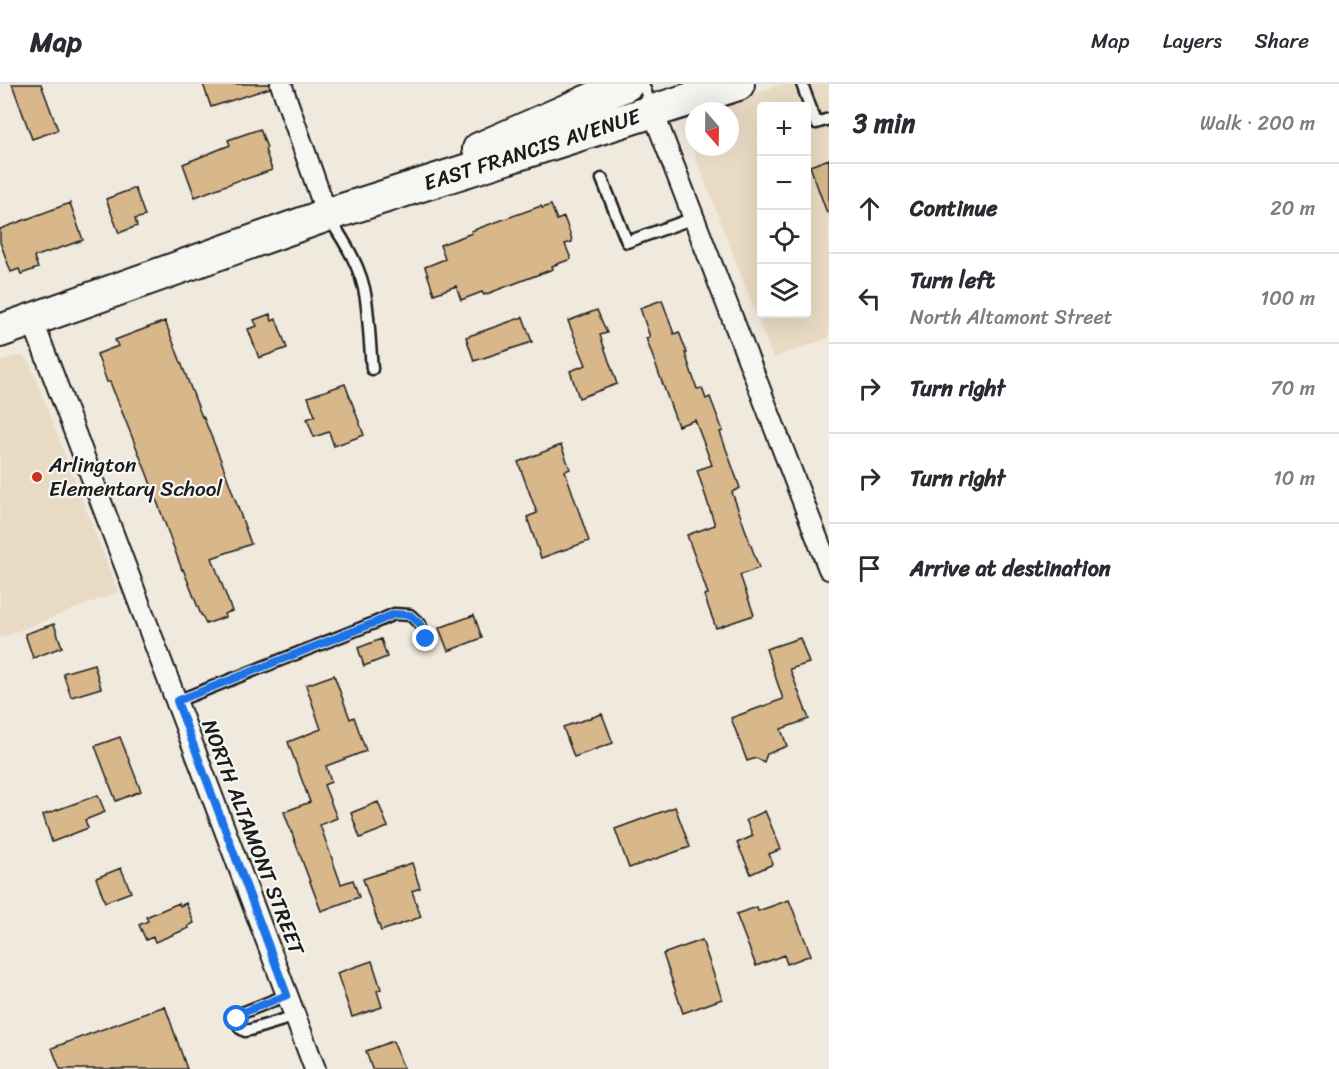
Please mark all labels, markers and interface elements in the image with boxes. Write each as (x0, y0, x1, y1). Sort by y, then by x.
text: Map (30, 17, 82, 66)
text: Map (1091, 22, 1130, 60)
text: Layers (1163, 22, 1222, 60)
text: Share (1255, 22, 1309, 60)
street label: EAST FRANCIS AVENUE (419, 97, 646, 202)
text: 3 min (853, 100, 915, 146)
north arrow (685, 102, 739, 156)
map controls (757, 102, 811, 318)
button: + (757, 102, 811, 156)
text: Walk · 200 m (1200, 106, 1315, 141)
button: − (757, 156, 811, 210)
text: Continue (910, 189, 998, 228)
text: 20 m (1270, 191, 1315, 226)
icon: ahead (853, 192, 886, 225)
button: locate (757, 210, 811, 264)
text: Turn left (910, 261, 995, 300)
button: layers (757, 264, 811, 318)
text: 100 m (1261, 281, 1315, 316)
icon: left (853, 282, 886, 315)
text: North Altamont Street (910, 300, 1113, 335)
text: Turn right (910, 369, 1005, 408)
text: 70 m (1270, 371, 1315, 406)
icon: right (853, 372, 886, 405)
place label: Arlington Elementary School (48, 446, 223, 508)
text: Turn right (910, 459, 1005, 498)
text: 10 m (1273, 461, 1315, 496)
icon: right (853, 462, 886, 495)
marker: Arlington Elementary School (30, 470, 44, 484)
text: Arrive at destination (910, 549, 1111, 588)
icon: arrive (853, 552, 886, 585)
route end (412, 625, 438, 651)
street label: NORTH ALTAMONT STREET (191, 714, 316, 962)
route start (223, 1005, 249, 1031)

